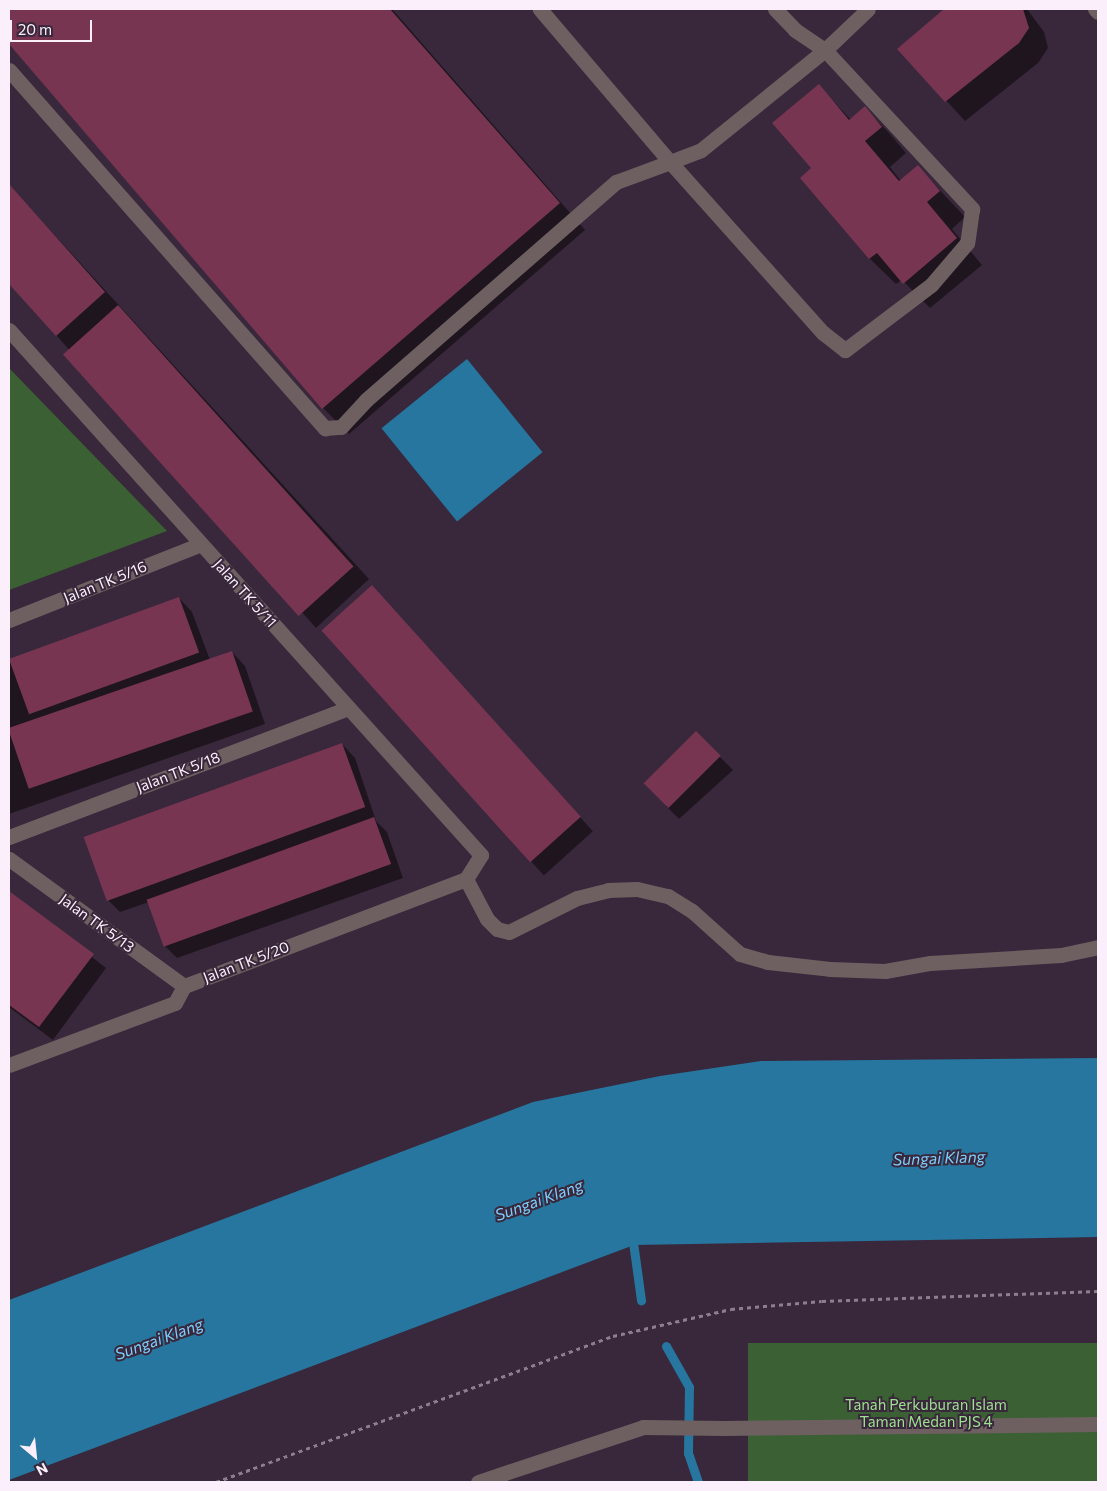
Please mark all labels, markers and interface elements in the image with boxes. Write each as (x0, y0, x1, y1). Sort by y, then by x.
scale bar (12, 10, 95, 42)
text: 20 m (18, 20, 52, 38)
street label: Jalan TK 5/11 (210, 555, 280, 631)
street label: Jalan TK 5/16 (61, 557, 149, 607)
street label: Jalan TK 5/18 (134, 748, 222, 796)
street label: Jalan TK 5/13 (56, 890, 138, 956)
street label: Jalan TK 5/20 (200, 937, 292, 987)
water label: Sungai Klang (892, 1147, 986, 1169)
water label: Sungai Klang (492, 1175, 586, 1225)
water label: Sungai Klang (112, 1314, 206, 1364)
park label: Tanah Perkuburan Islam Taman Medan PJS 4 (845, 1395, 1007, 1430)
north arrow (10, 1431, 60, 1481)
text: N (34, 1460, 51, 1480)

